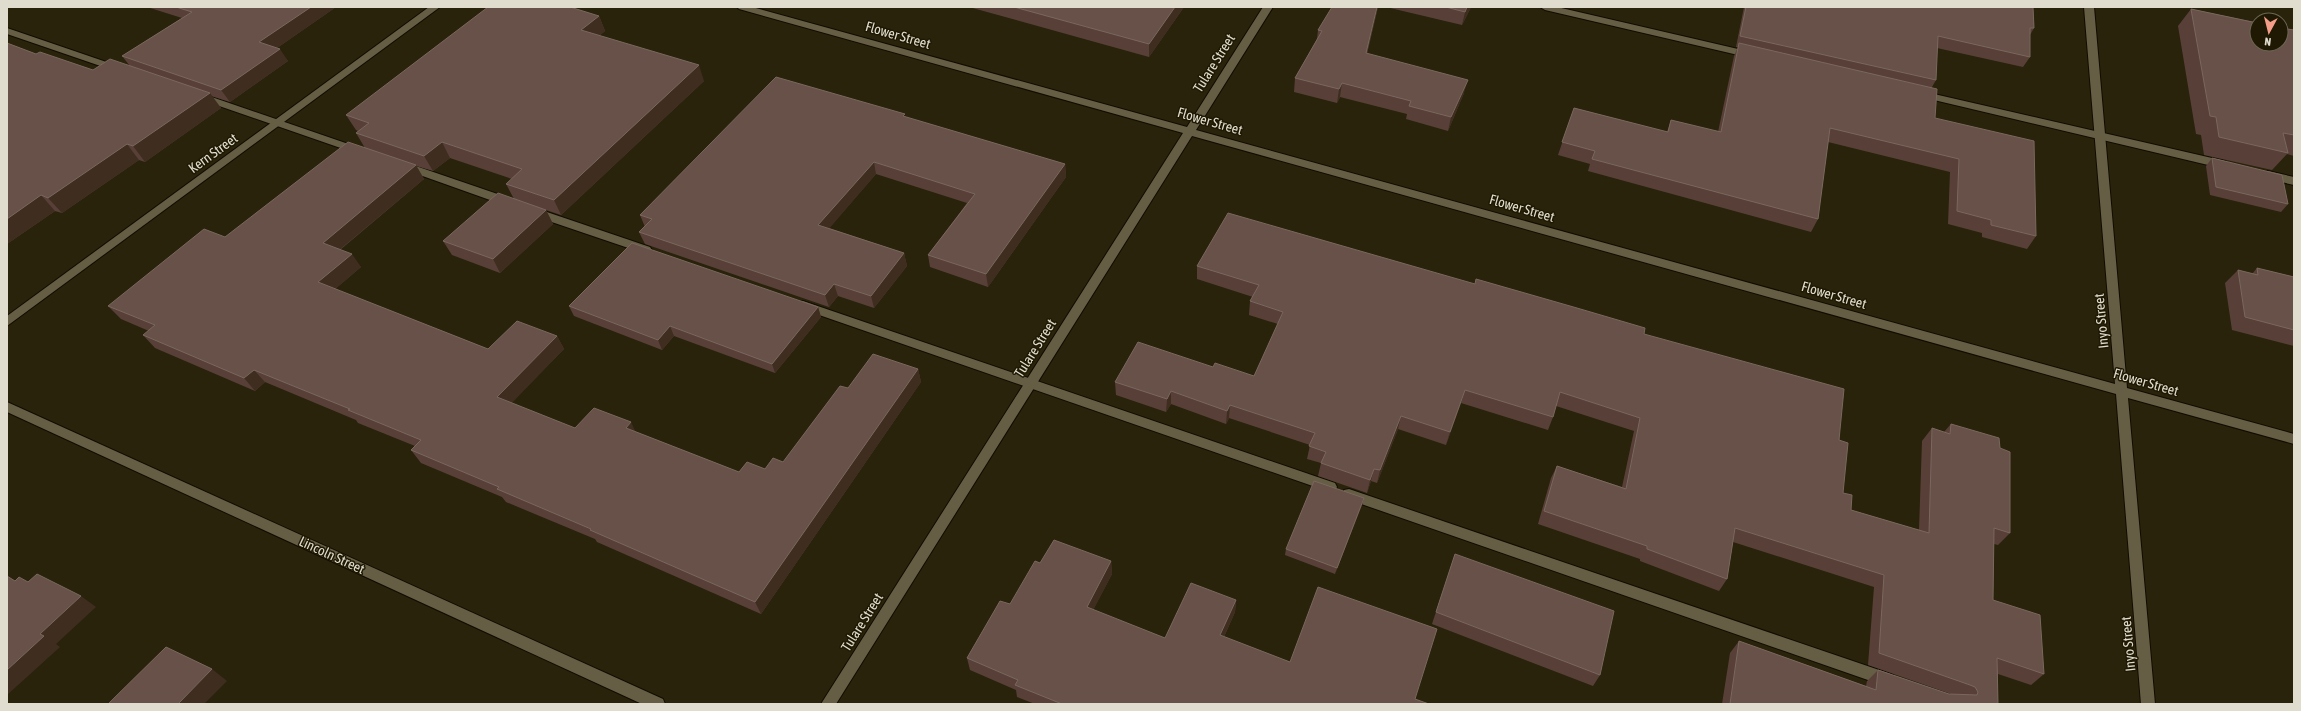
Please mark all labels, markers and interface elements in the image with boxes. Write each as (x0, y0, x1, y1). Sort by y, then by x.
north arrow (2249, 12, 2289, 52)
street label: Flower Street (864, 18, 932, 52)
street label: Tulare Street (1190, 31, 1238, 95)
text: N (2264, 36, 2272, 48)
street label: Flower Street (1176, 104, 1244, 138)
street label: Kern Street (185, 130, 241, 176)
street label: Flower Street (1488, 191, 1556, 225)
street label: Flower Street (1800, 278, 1868, 312)
street label: Inyo Street (2091, 293, 2111, 349)
street label: Tulare Street (1011, 316, 1059, 380)
street label: Flower Street (2112, 365, 2180, 399)
street label: Lincoln Street (297, 533, 367, 577)
street label: Tulare Street (838, 590, 886, 654)
street label: Inyo Street (2118, 616, 2138, 672)

